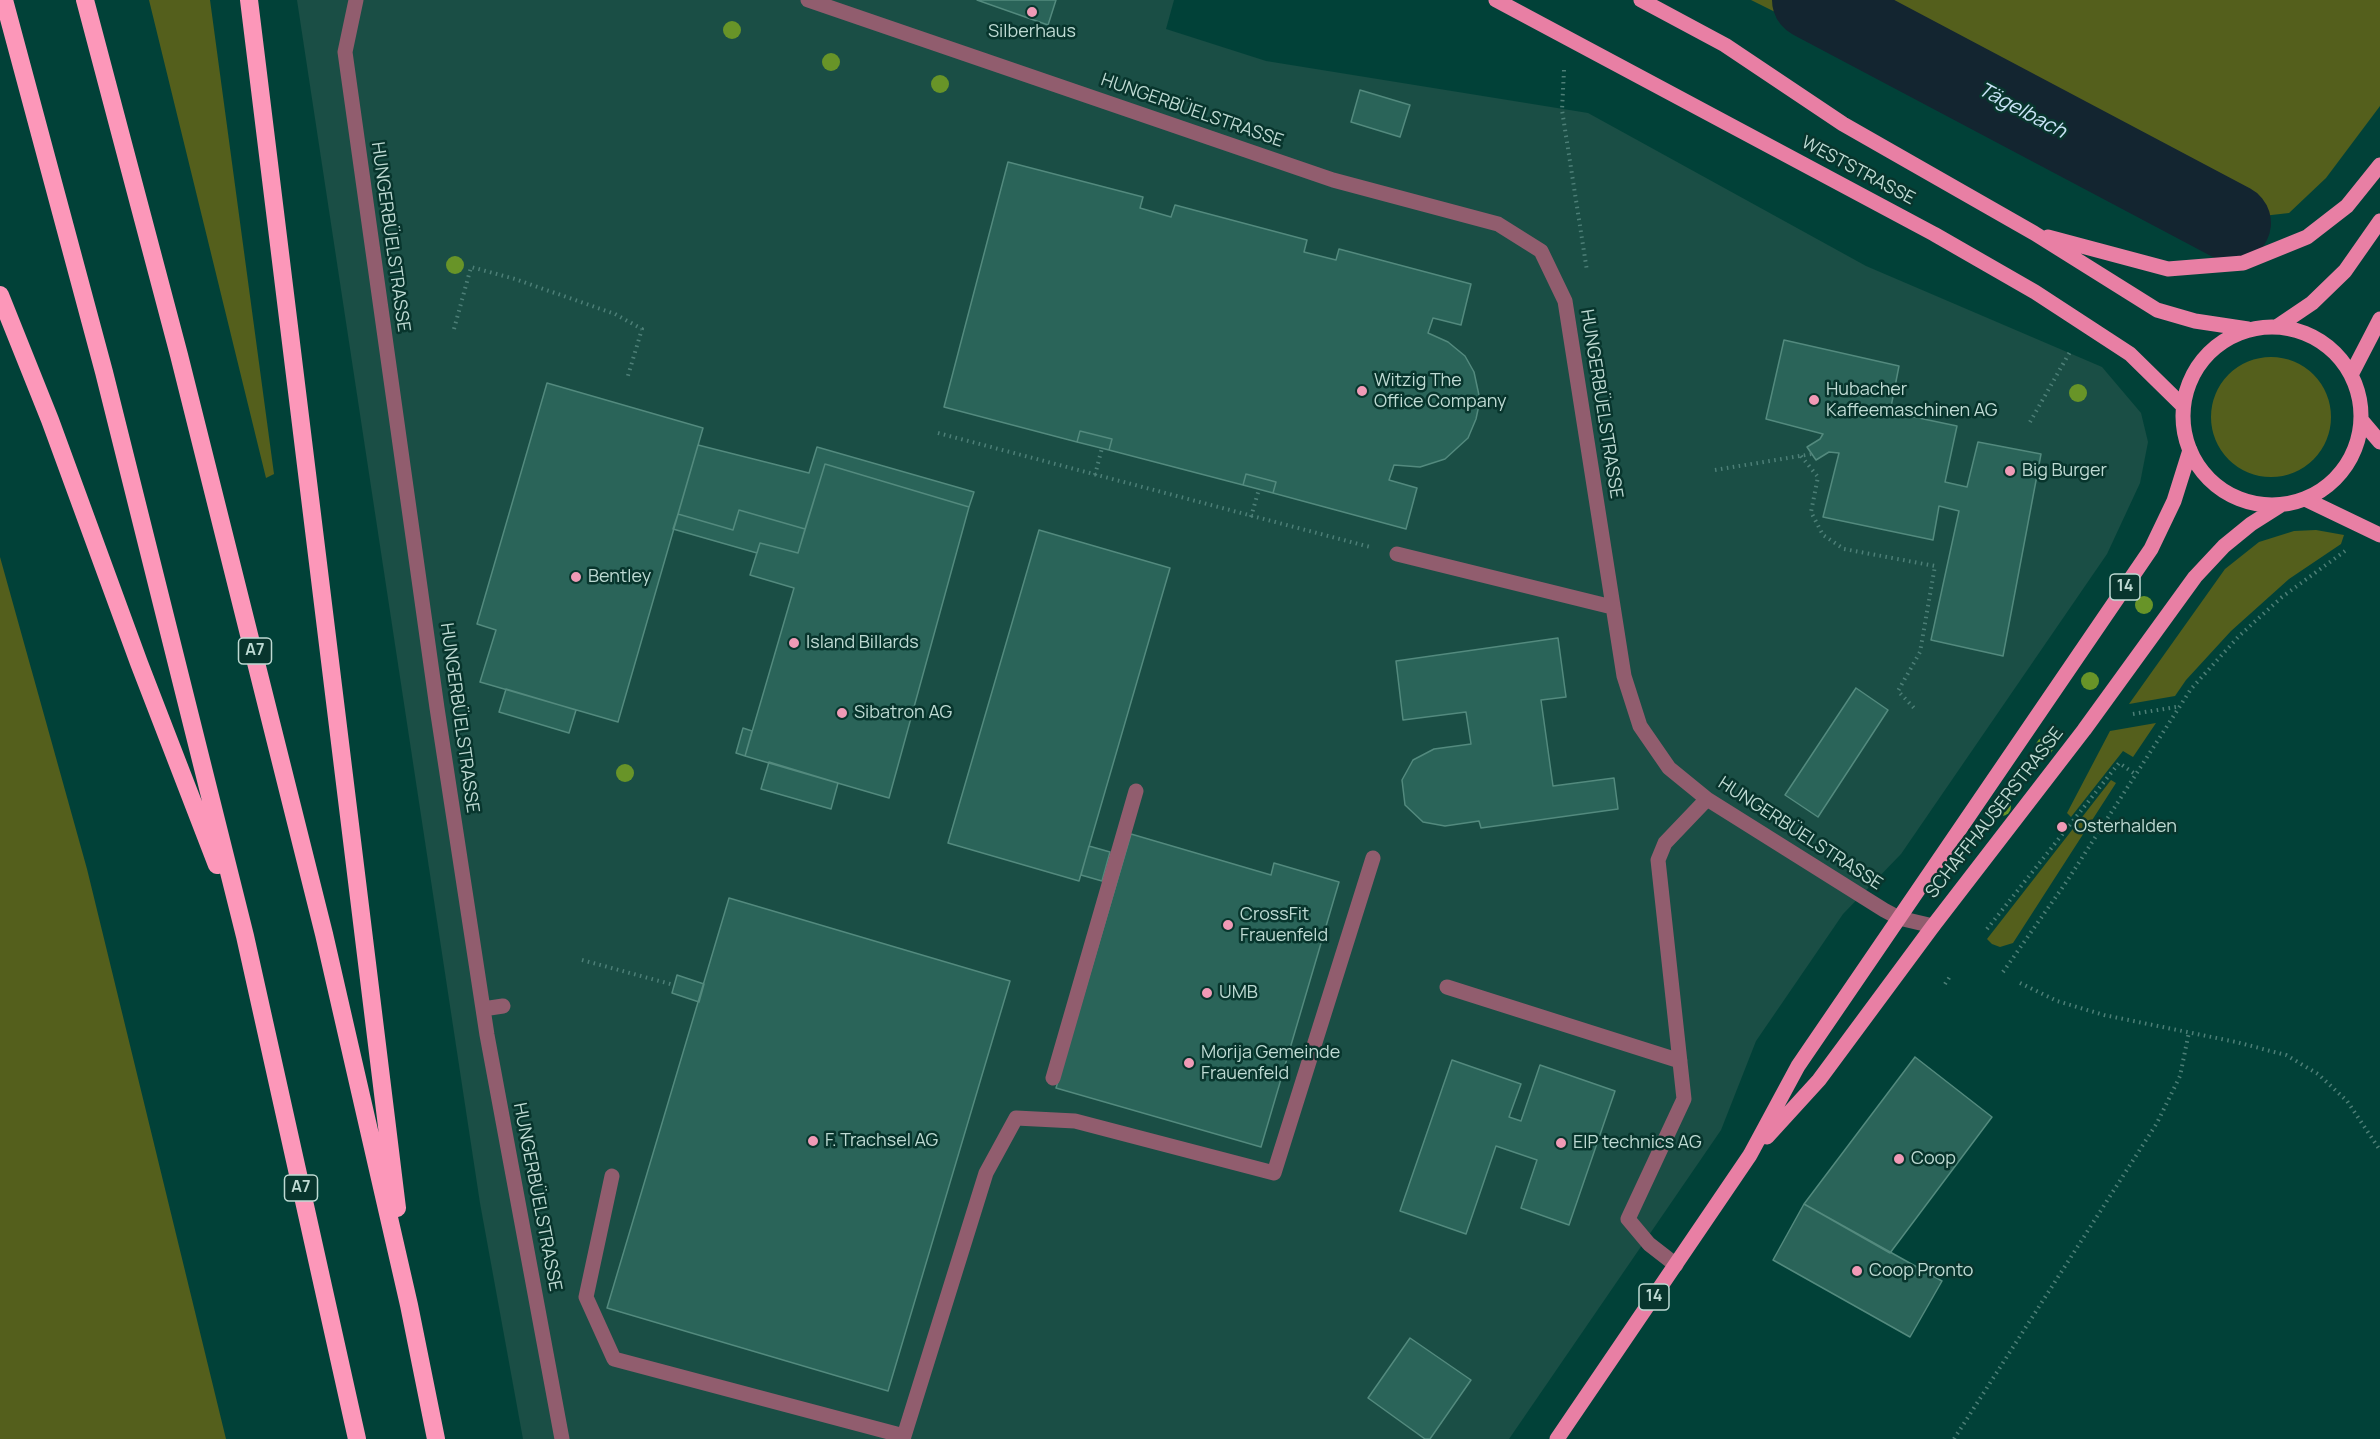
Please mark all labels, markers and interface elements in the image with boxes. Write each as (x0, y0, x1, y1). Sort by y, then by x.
marker: Silberhaus (1025, 5, 1039, 19)
place label: Silberhaus (988, 21, 1076, 43)
street label: HUNGERBÜELSTRASSE (1098, 70, 1286, 152)
water label: Tägelbach (1974, 78, 2070, 144)
street label: WESTSTRASSE (1798, 132, 1918, 210)
street label: HUNGERBÜELSTRASSE (366, 141, 414, 333)
street label: HUNGERBÜELSTRASSE (1575, 308, 1627, 500)
place label: Witzig The Office Company (1374, 370, 1507, 412)
place label: Hubacher Kaffeemaschinen AG (1826, 379, 1997, 422)
marker: Witzig The Office Company (1355, 384, 1369, 398)
marker: Hubacher Kaffeemaschinen AG (1807, 393, 1821, 407)
place label: Big Burger (2022, 460, 2107, 482)
marker: Big Burger (2003, 464, 2017, 478)
place label: Bentley (588, 566, 651, 588)
marker: Bentley (569, 570, 583, 584)
road number: 14 (2110, 574, 2140, 600)
street label: HUNGERBÜELSTRASSE (435, 622, 483, 814)
place label: Island Billards (806, 632, 919, 654)
marker: Island Billards (787, 636, 801, 650)
road number: A7 (238, 638, 272, 664)
place label: Sibatron AG (854, 702, 952, 724)
marker: Sibatron AG (835, 706, 849, 720)
street label: SCHAFFHAUSERSTRASSE (1922, 723, 2068, 903)
street label: HUNGERBÜELSTRASSE (1714, 773, 1886, 895)
place label: Osterhalden (2074, 816, 2177, 838)
marker: Osterhalden (2055, 820, 2069, 834)
place label: CrossFit Frauenfeld (1240, 904, 1328, 946)
marker: CrossFit Frauenfeld (1221, 918, 1235, 932)
place label: UMB (1219, 982, 1258, 1004)
marker: UMB (1200, 986, 1214, 1000)
place label: Morija Gemeinde Frauenfeld (1201, 1042, 1340, 1084)
marker: Morija Gemeinde Frauenfeld (1182, 1056, 1196, 1070)
street label: HUNGERBÜELSTRASSE (508, 1101, 566, 1293)
place label: F. Trachsel AG (825, 1130, 938, 1152)
place label: EIP technics AG (1573, 1132, 1702, 1154)
marker: F. Trachsel AG (806, 1134, 820, 1148)
marker: EIP technics AG (1554, 1136, 1568, 1150)
place label: Coop (1911, 1148, 1956, 1170)
marker: Coop (1892, 1152, 1906, 1166)
road number: A7 (284, 1175, 318, 1201)
place label: Coop Pronto (1869, 1260, 1973, 1282)
marker: Coop Pronto (1850, 1264, 1864, 1278)
road number: 14 (1639, 1284, 1669, 1310)

